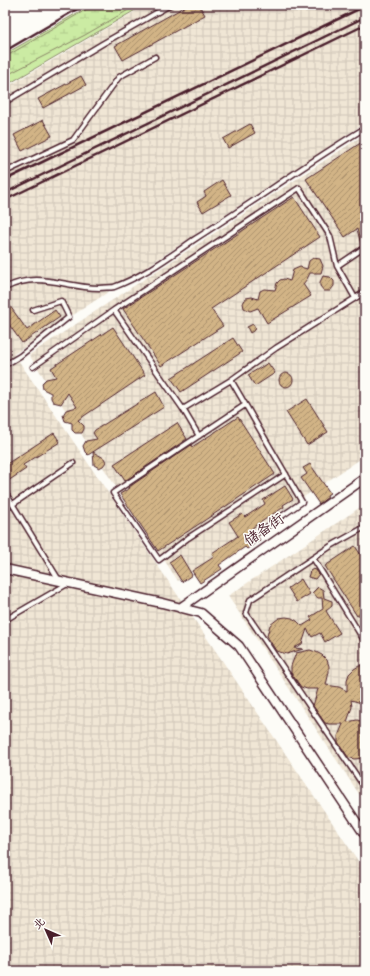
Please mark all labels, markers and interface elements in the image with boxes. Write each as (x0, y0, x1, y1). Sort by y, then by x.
street label: 储备街 (240, 509, 290, 553)
north arrow (26, 910, 66, 950)
text: 北 (31, 915, 50, 934)

